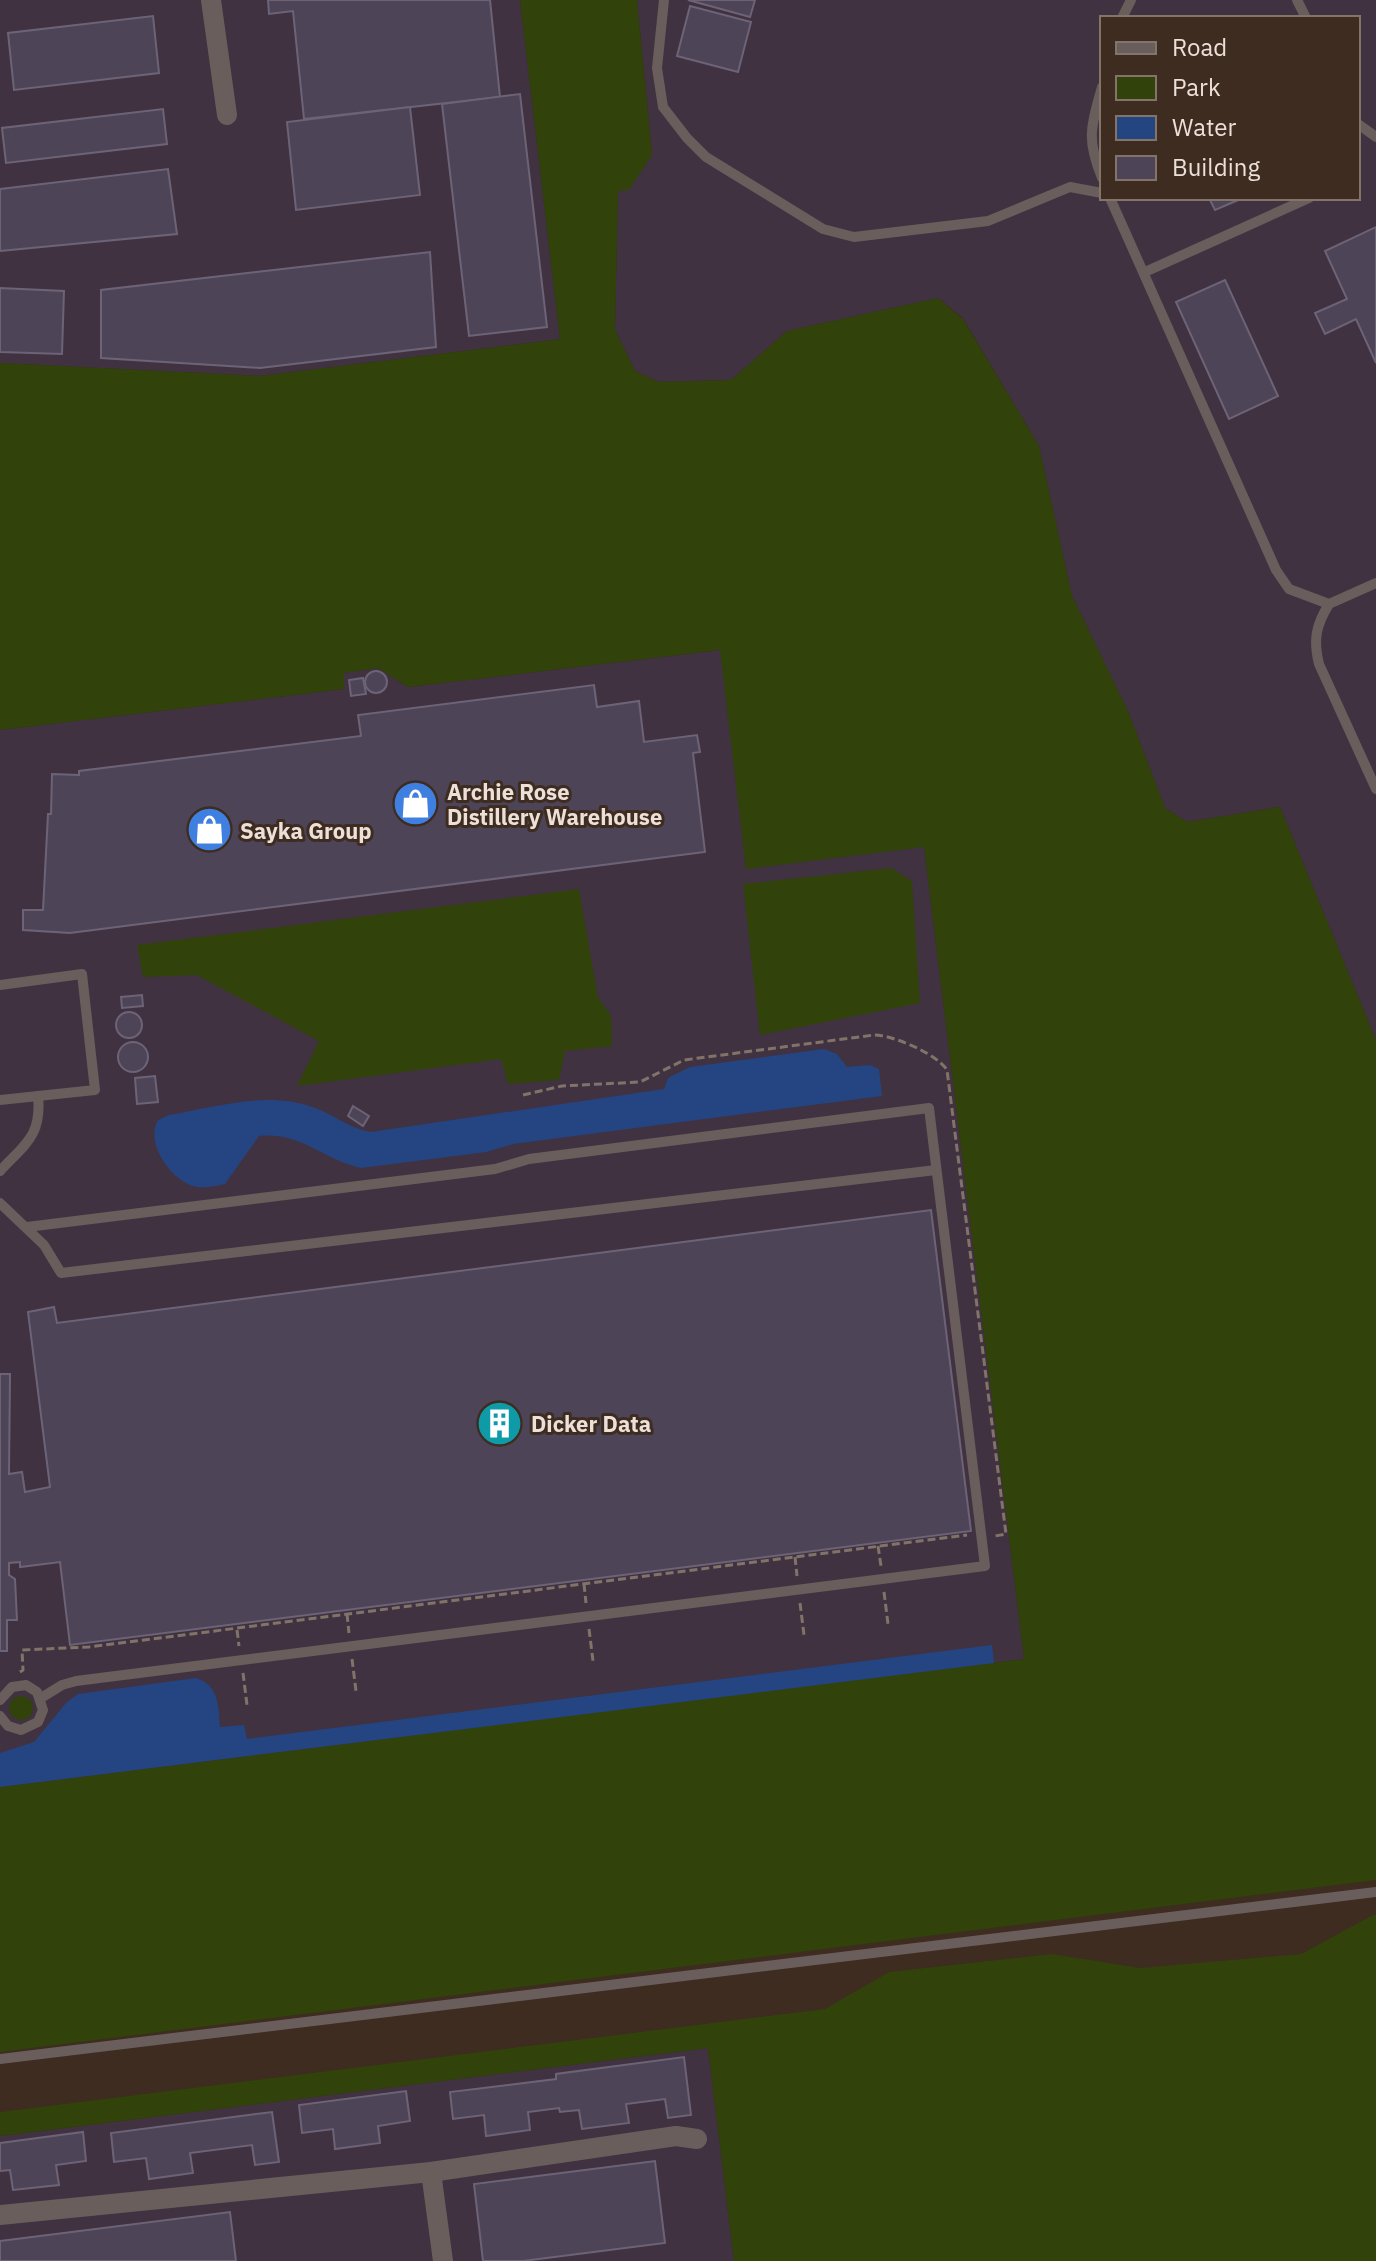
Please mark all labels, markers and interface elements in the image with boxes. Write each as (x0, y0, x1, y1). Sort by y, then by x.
legend (1100, 16, 1360, 200)
text: Road (1172, 31, 1227, 63)
text: Park (1172, 71, 1221, 103)
text: Water (1172, 111, 1236, 143)
text: Building (1172, 151, 1260, 183)
place label: Archie Rose Distillery Warehouse (447, 777, 662, 831)
shop icon: Archie Rose Distillery Warehouse (392, 780, 440, 828)
shop icon: Sayka Group (185, 806, 233, 854)
place label: Sayka Group (240, 816, 372, 845)
building icon: Dicker Data (476, 1399, 524, 1447)
place label: Dicker Data (531, 1409, 651, 1438)

